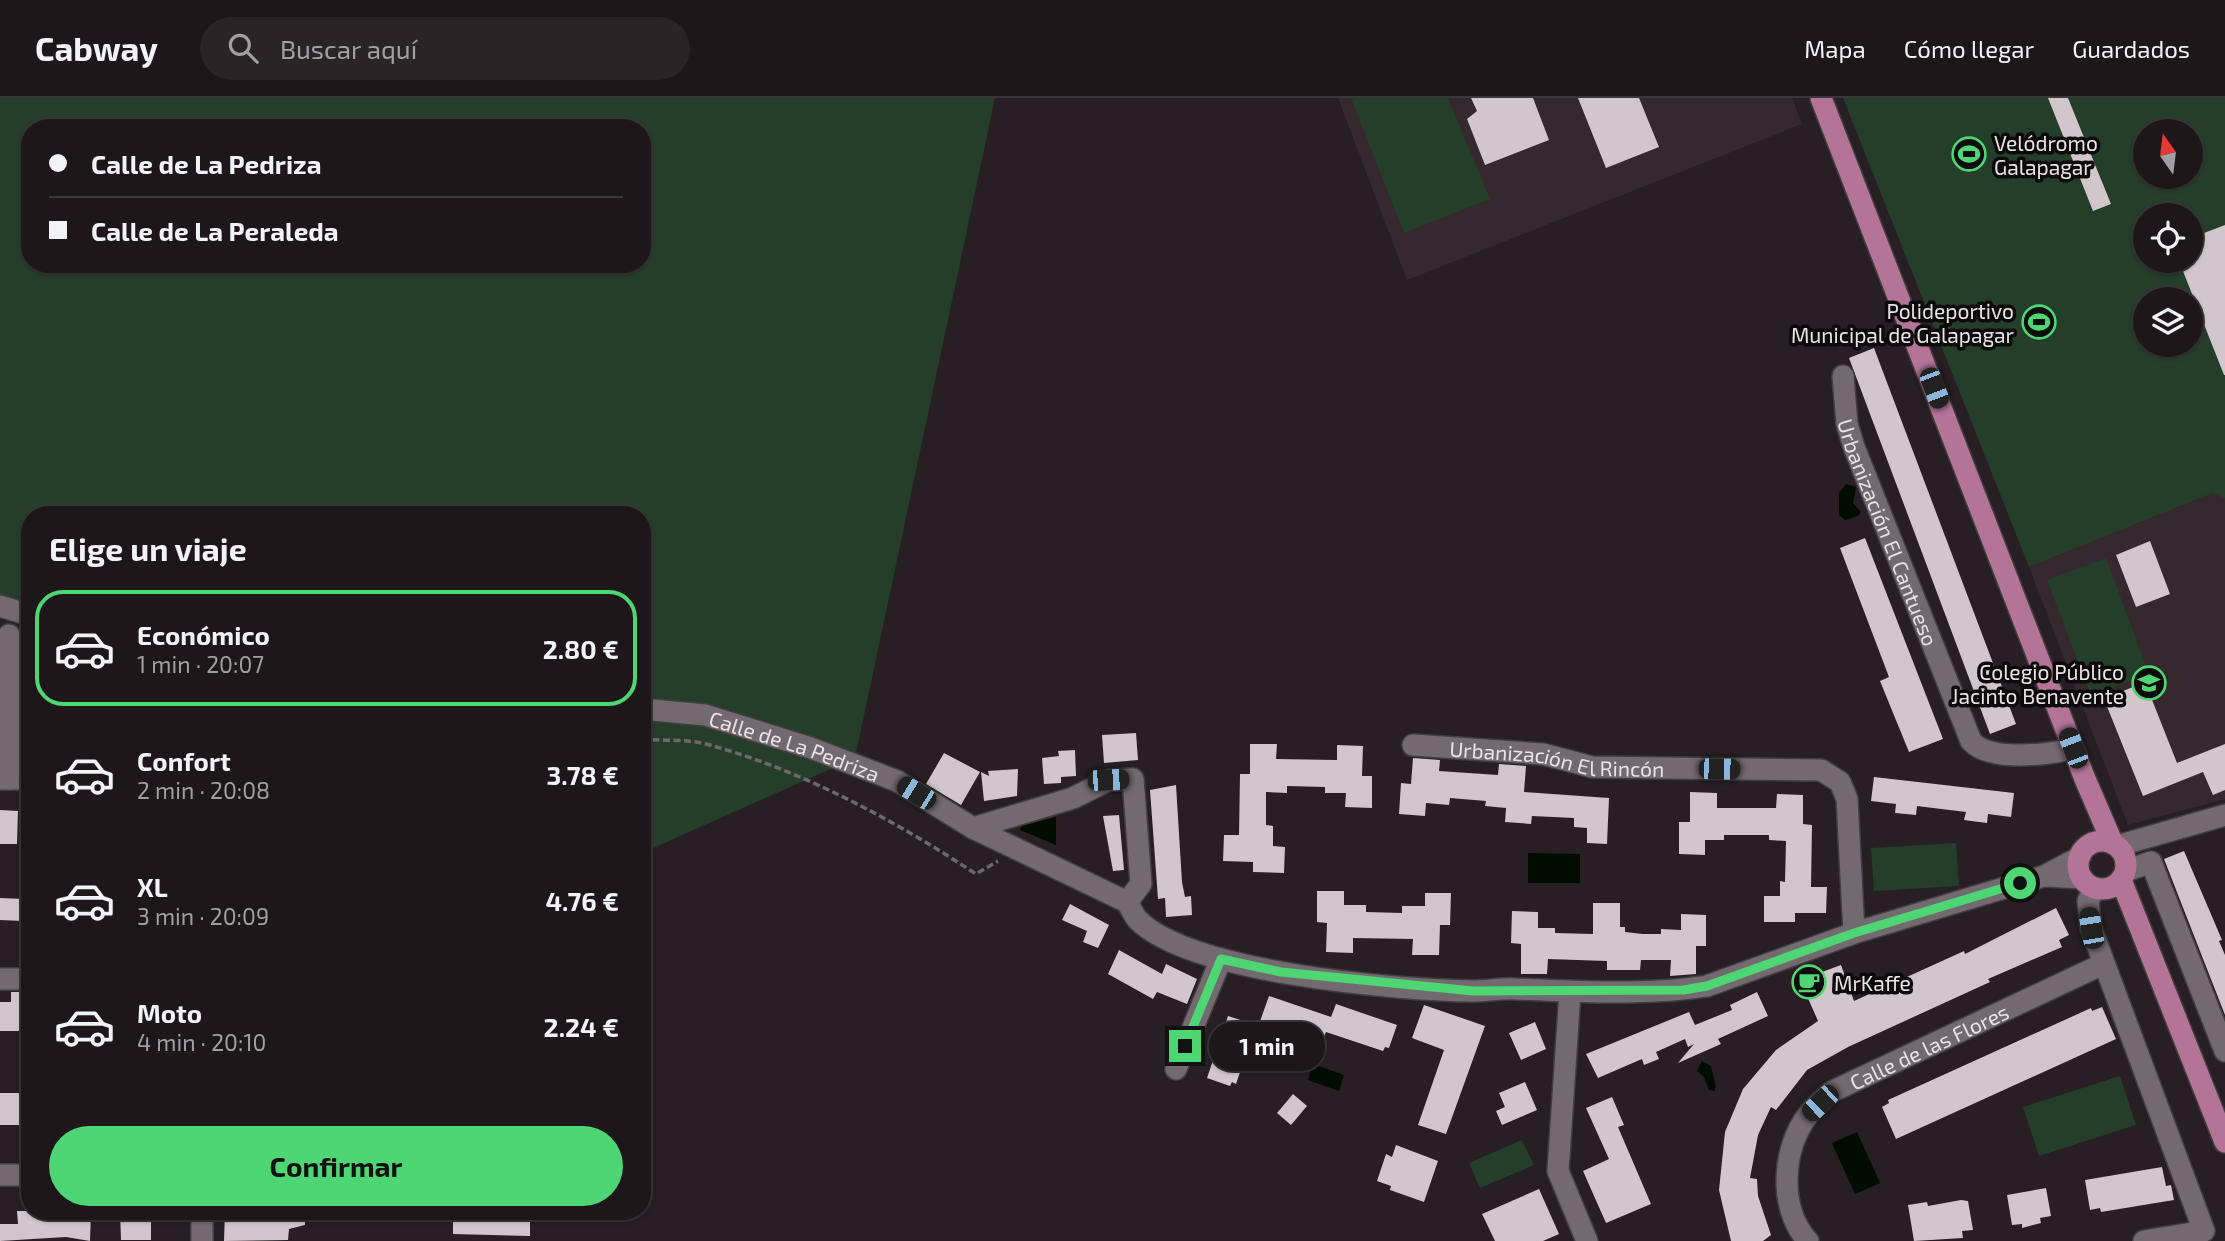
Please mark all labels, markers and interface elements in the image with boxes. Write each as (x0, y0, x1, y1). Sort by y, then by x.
search box (200, 17, 690, 80)
text: Cabway (35, 28, 158, 68)
icon: search (224, 29, 262, 67)
text: Buscar aquí (280, 33, 417, 64)
text: Mapa (1804, 34, 1866, 63)
text: Cómo llegar (1904, 34, 2034, 63)
text: Guardados (2072, 34, 2190, 63)
north arrow (2133, 119, 2203, 189)
map controls (2133, 119, 2203, 357)
place label: Velódromo Galapagar (1994, 130, 2098, 179)
sports icon: Velódromo Galapagar (1950, 135, 1988, 173)
text: Calle de La Pedriza (91, 148, 322, 179)
button: locate (2133, 203, 2203, 273)
text: Calle de La Peraleda (91, 215, 339, 246)
button: layers (2133, 287, 2203, 357)
place label: Polideportivo Municipal de Galapagar (1791, 298, 2015, 347)
sports icon: Polideportivo Municipal de Galapagar (2020, 303, 2058, 341)
car (1917, 365, 1952, 411)
street label: Urbanización El Cantueso (1834, 416, 1944, 649)
text: Elige un viaje (49, 529, 247, 567)
icon: car (53, 617, 116, 680)
text: Económico (137, 619, 270, 650)
text: 2.80 € (543, 633, 619, 664)
text: 1 min · 20:07 (137, 650, 264, 678)
place label: Colegio Público Jacinto Benavente (1951, 659, 2124, 708)
school or university icon: Colegio Público Jacinto Benavente (2130, 664, 2168, 702)
street label: Calle de La Pedriza (707, 705, 884, 786)
car (2056, 725, 2091, 771)
street label: Urbanización El Rincón (1449, 735, 1665, 780)
icon: car (53, 743, 116, 806)
text: Confort (137, 745, 231, 776)
car (1698, 758, 1741, 780)
text: 3.78 € (547, 759, 619, 790)
car (1087, 769, 1130, 791)
car (893, 773, 940, 813)
text: 2 min · 20:08 (137, 776, 270, 804)
route start (2004, 867, 2036, 899)
icon: car (53, 869, 116, 932)
text: XL (137, 871, 168, 902)
text: 4.76 € (546, 885, 619, 916)
text: 3 min · 20:09 (137, 902, 269, 930)
car (2078, 905, 2105, 951)
cafe icon: MrKaffe (1790, 963, 1828, 1001)
place label: MrKaffe (1834, 970, 1911, 995)
icon: car (53, 995, 116, 1058)
text: Moto (137, 997, 202, 1028)
street label: Calle de las Flores (1845, 998, 2012, 1094)
text: 2.24 € (544, 1011, 619, 1042)
callout: 1 min (1210, 1021, 1325, 1070)
text: 4 min · 20:10 (137, 1028, 266, 1056)
route end (1169, 1030, 1201, 1062)
text: 1 min (1239, 1032, 1295, 1060)
car (1798, 1081, 1843, 1125)
button: Confirmar (49, 1126, 623, 1206)

